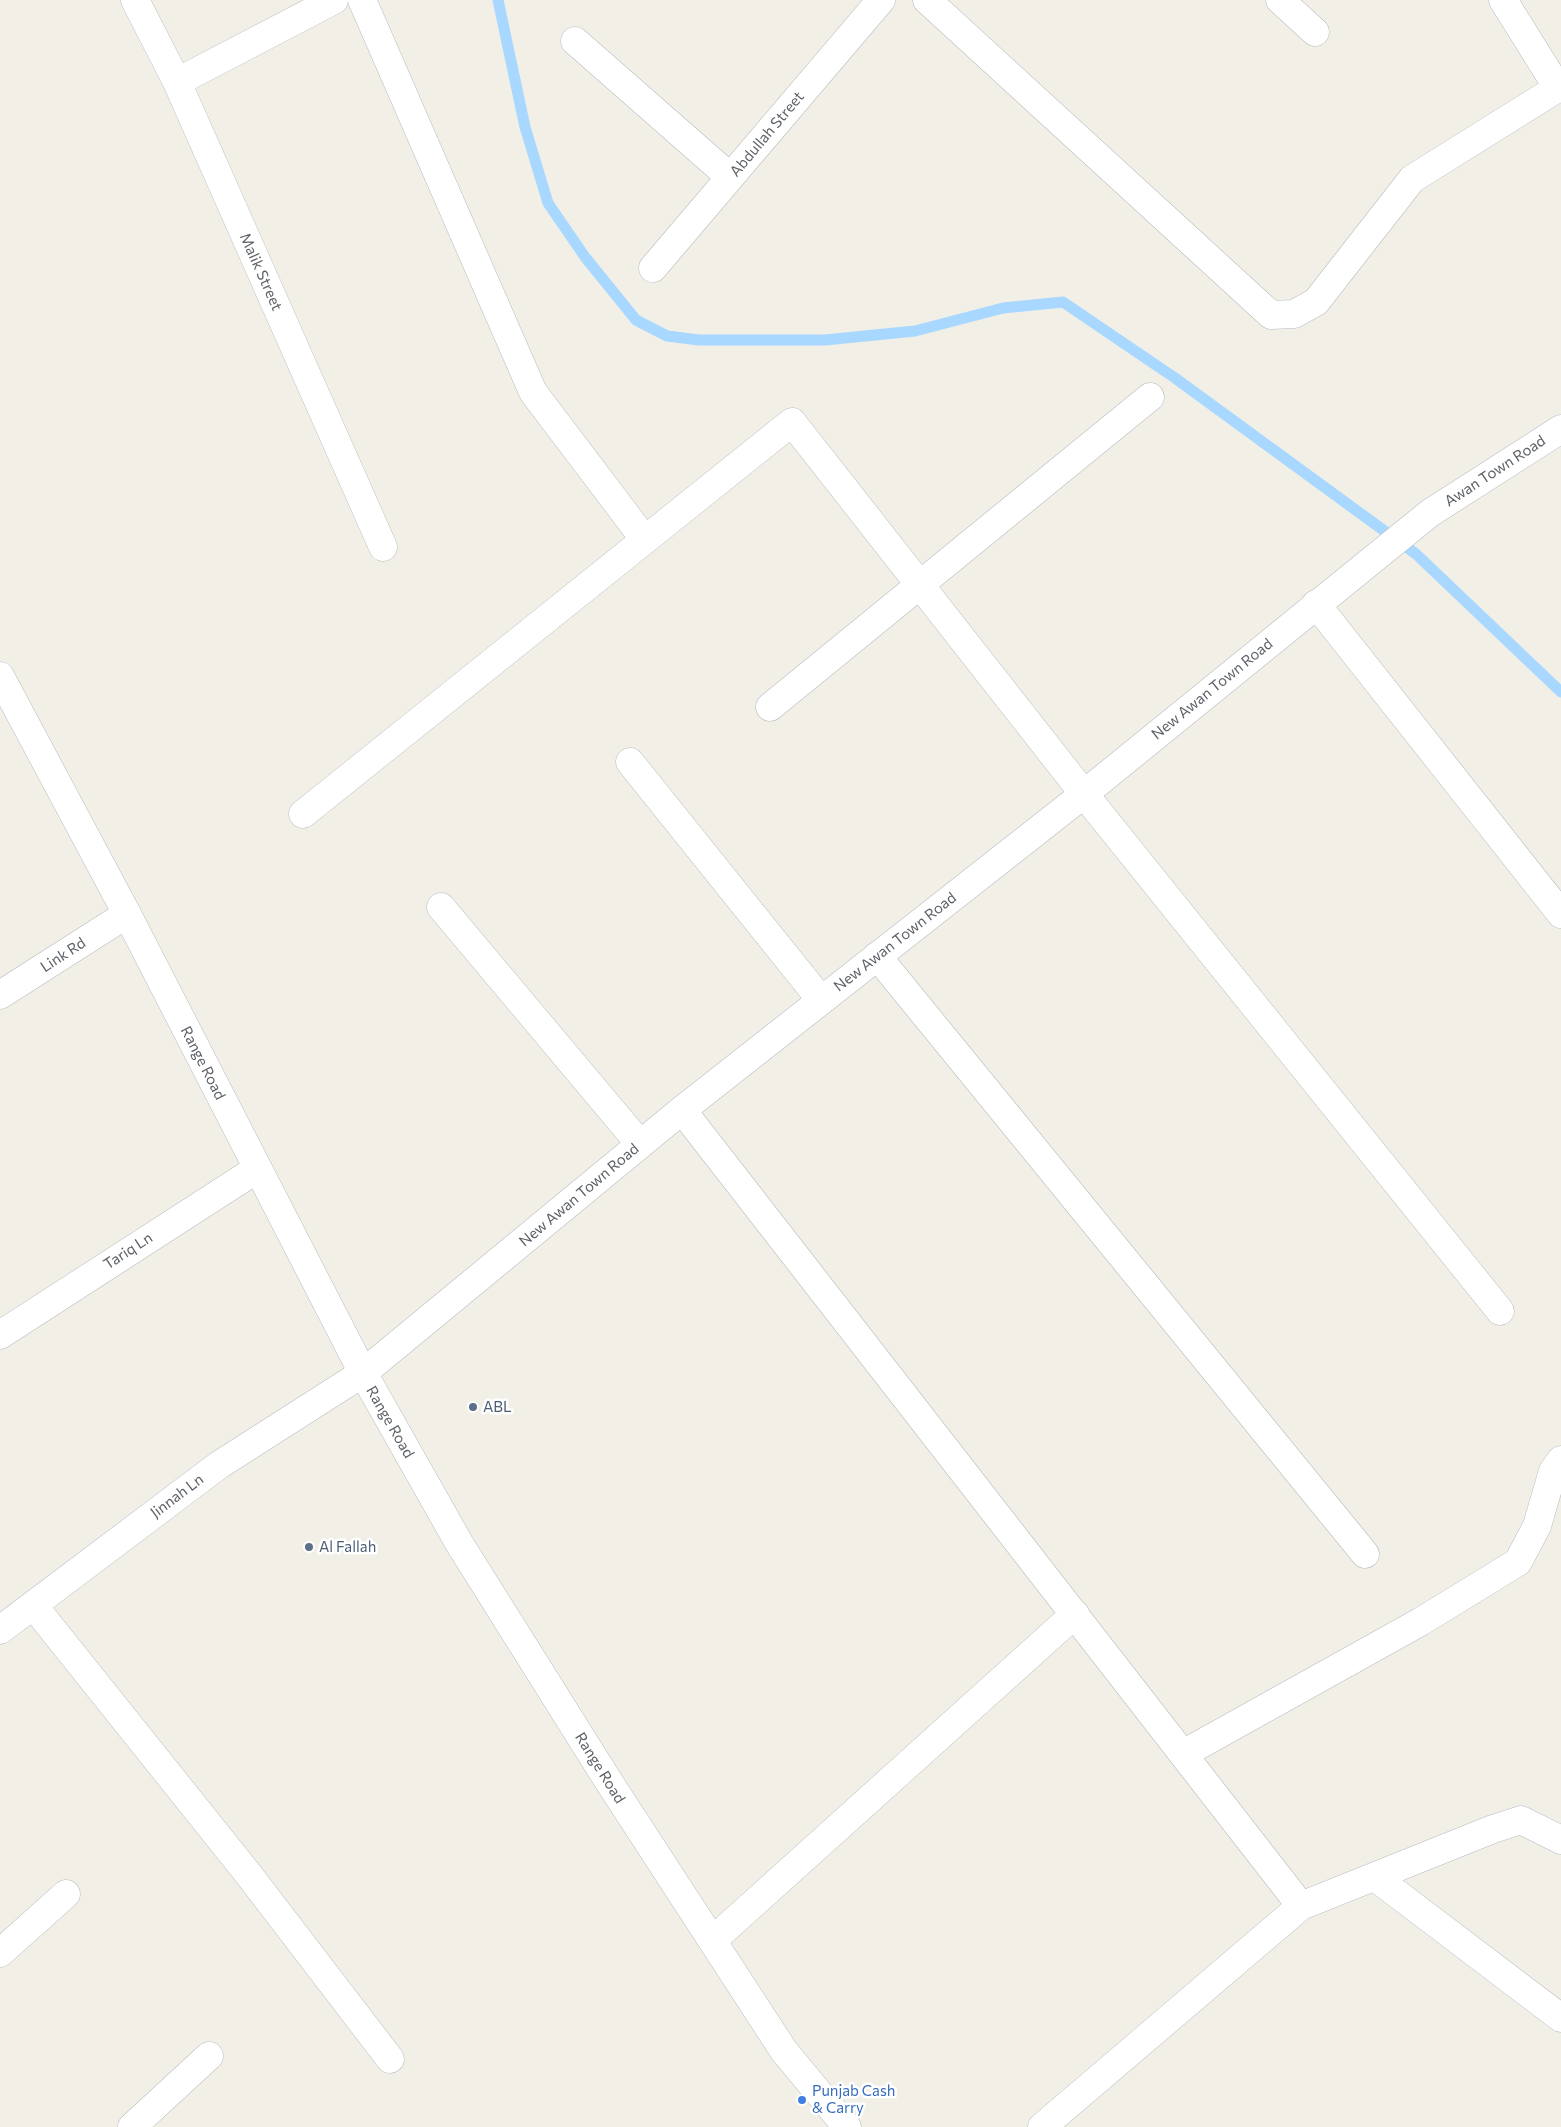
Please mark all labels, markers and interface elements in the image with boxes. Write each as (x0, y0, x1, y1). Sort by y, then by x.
street label: Abdullah Street (726, 88, 808, 180)
street label: Malik Street (236, 230, 286, 314)
street label: Awan Town Road (1441, 432, 1549, 510)
street label: New Awan Town Road (1148, 635, 1276, 743)
street label: New Awan Town Road (830, 889, 960, 995)
street label: Link Rd (37, 934, 89, 976)
street label: Range Road (177, 1023, 229, 1103)
street label: New Awan Town Road (516, 1140, 642, 1250)
street label: Tariq Ln (100, 1229, 156, 1273)
street label: Range Road (362, 1383, 418, 1461)
place label: ABL (483, 1398, 512, 1416)
marker: ABL (467, 1401, 479, 1413)
street label: Jinnah Ln (147, 1470, 207, 1522)
place label: Al Fallah (319, 1538, 376, 1556)
marker: Al Fallah (303, 1541, 315, 1553)
street label: Range Road (571, 1729, 629, 1807)
place label: Punjab Cash & Carry (812, 2082, 895, 2117)
marker: Punjab Cash & Carry (796, 2094, 808, 2106)

